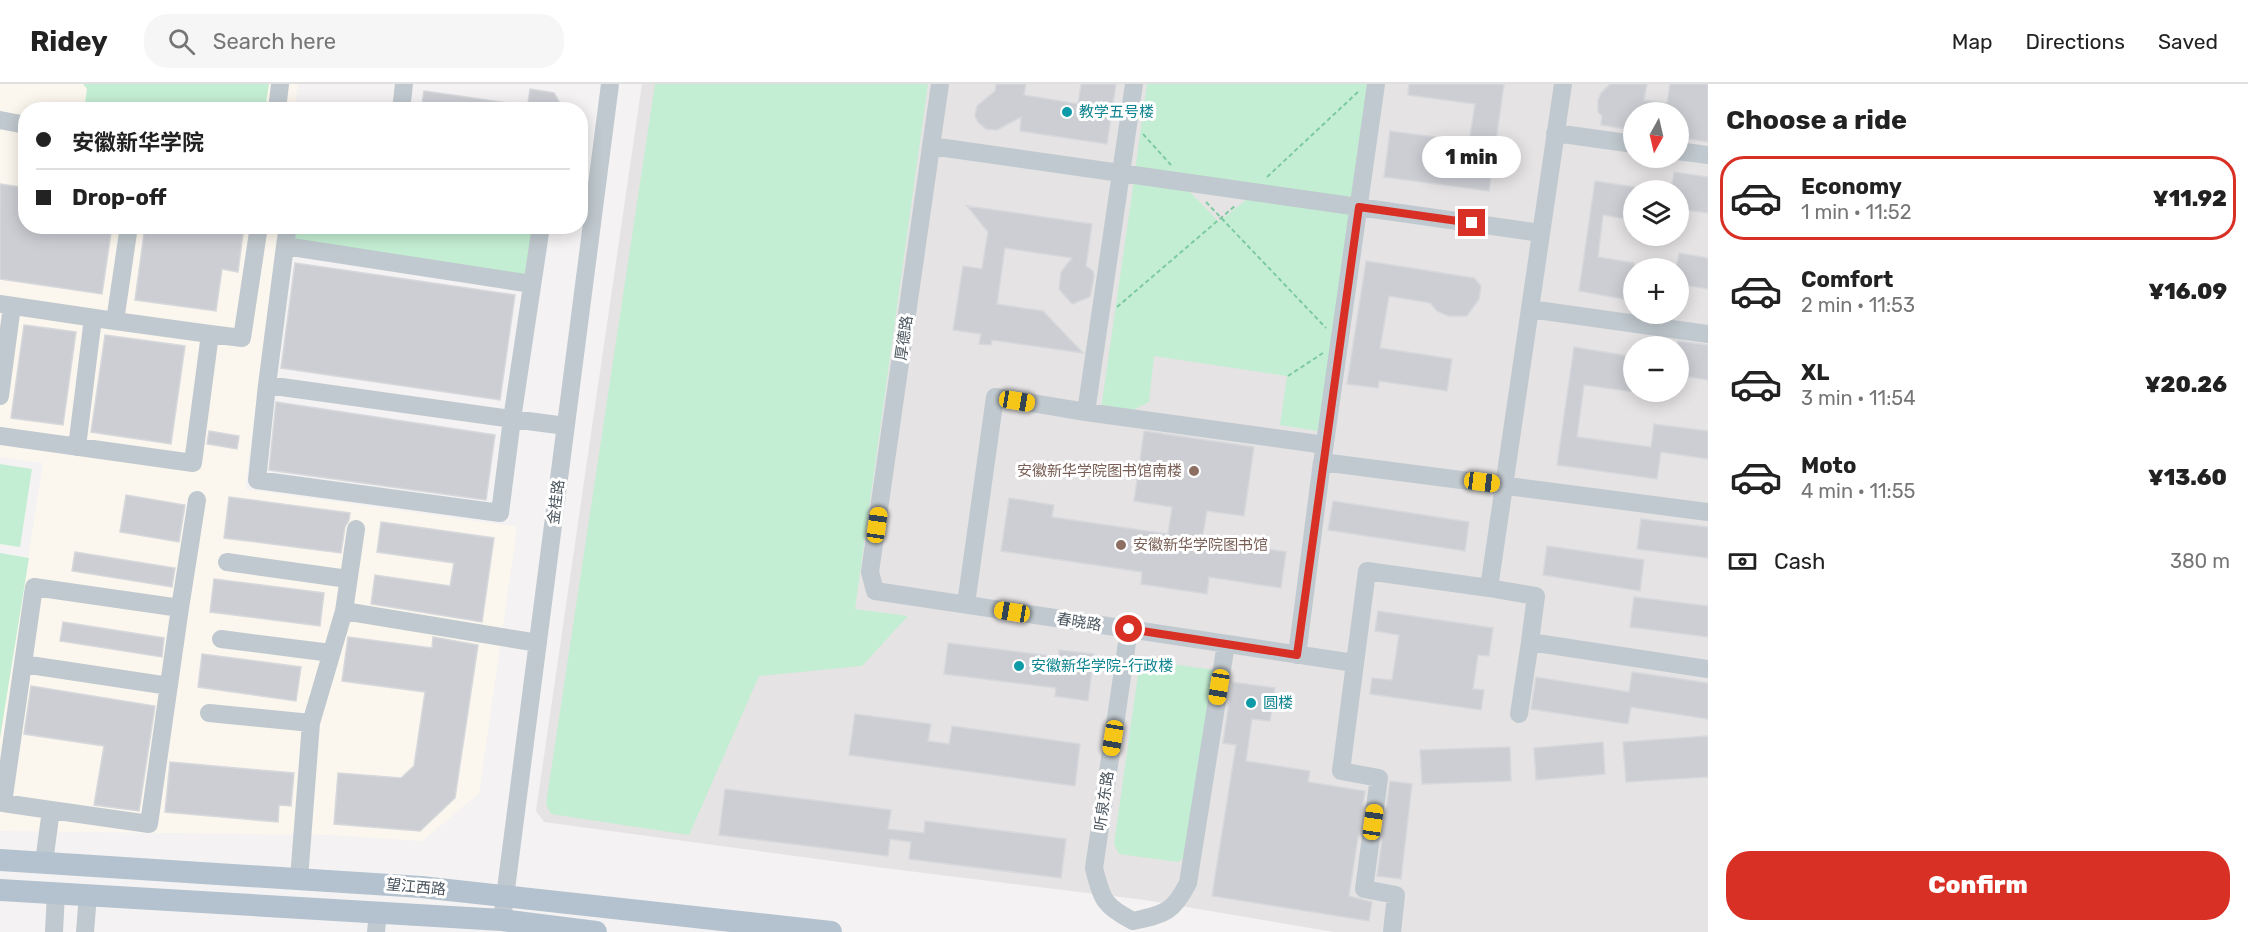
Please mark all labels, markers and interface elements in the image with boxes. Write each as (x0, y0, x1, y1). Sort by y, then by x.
search box (144, 14, 564, 68)
text: Ridey (30, 25, 108, 58)
icon: search (165, 25, 198, 58)
text: Search here (213, 28, 336, 55)
text: Map (1952, 29, 1993, 54)
text: Directions (2026, 29, 2125, 54)
text: Saved (2158, 29, 2218, 54)
north arrow (1623, 102, 1689, 168)
map controls (1623, 102, 1689, 402)
place label: 教学五号楼 (1079, 103, 1154, 121)
text: Choose a ride (1726, 104, 1907, 136)
marker: 教学五号楼 (1060, 105, 1074, 119)
text: 安徽新华学院 (72, 129, 204, 156)
callout: 1 min (1422, 136, 1522, 178)
text: 1 min (1445, 145, 1498, 169)
icon: car (1729, 171, 1783, 225)
text: Economy (1801, 173, 1902, 200)
button: layers (1623, 180, 1689, 246)
text: Drop-off (72, 184, 167, 211)
text: ¥11.92 (2153, 185, 2227, 212)
text: 1 min · 11:52 (1801, 200, 1911, 224)
route end (1458, 209, 1485, 236)
button: + (1623, 258, 1689, 324)
icon: car (1729, 264, 1783, 318)
text: Comfort (1801, 266, 1893, 293)
text: ¥16.09 (2148, 278, 2227, 305)
text: 2 min · 11:53 (1801, 293, 1915, 317)
street label: 厚德路 (892, 314, 916, 362)
button: − (1623, 336, 1689, 402)
icon: car (1729, 357, 1783, 411)
text: XL (1801, 359, 1829, 386)
text: ¥20.26 (2145, 371, 2227, 398)
text: 3 min · 11:54 (1801, 386, 1916, 410)
car (998, 389, 1036, 413)
icon: car (1729, 450, 1783, 504)
text: Moto (1801, 452, 1856, 479)
place label: 安徽新华学院图书馆南楼 (1017, 462, 1182, 480)
marker: 安徽新华学院图书馆南楼 (1187, 464, 1201, 478)
text: ¥13.60 (2148, 464, 2227, 491)
car (1463, 471, 1501, 493)
street label: 金桂路 (544, 479, 568, 525)
text: 4 min · 11:55 (1801, 479, 1915, 503)
car (866, 506, 888, 544)
place label: 安徽新华学院图书馆 (1133, 536, 1268, 554)
marker: 安徽新华学院图书馆 (1114, 538, 1128, 552)
icon: cash (1726, 545, 1759, 578)
text: Cash (1774, 548, 1825, 575)
text: 380 m (2170, 549, 2230, 573)
car (993, 600, 1031, 624)
street label: 春晓路 (1055, 610, 1103, 634)
route start (1115, 615, 1142, 642)
place label: 安徽新华学院-行政楼 (1031, 657, 1173, 675)
marker: 安徽新华学院-行政楼 (1012, 659, 1026, 673)
car (1207, 668, 1231, 706)
place label: 圆楼 (1263, 694, 1293, 712)
marker: 圆楼 (1244, 696, 1258, 710)
car (1101, 719, 1125, 757)
street label: 听泉东路 (1091, 770, 1117, 832)
car (1362, 803, 1384, 841)
button: Confirm (1726, 851, 2230, 920)
street label: 望江西路 (385, 875, 447, 899)

